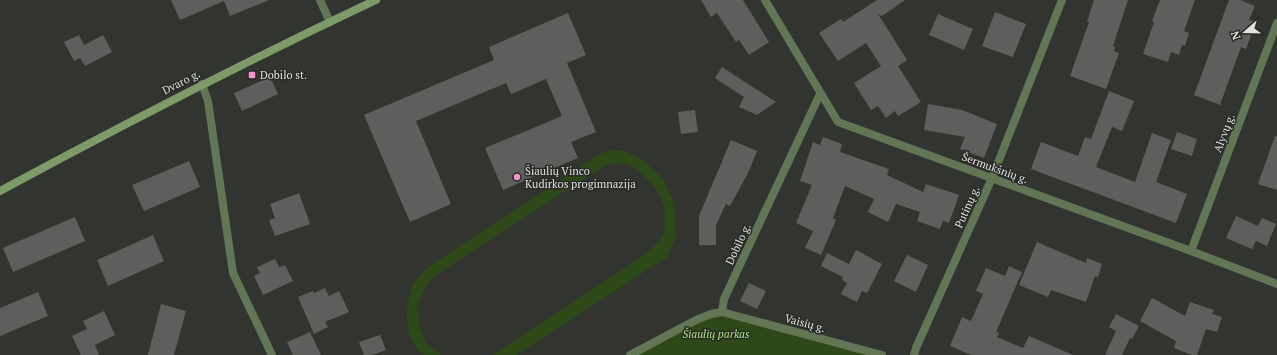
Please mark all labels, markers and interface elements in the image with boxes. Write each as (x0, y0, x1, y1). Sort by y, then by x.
north arrow (1225, 12, 1265, 52)
text: N (1227, 28, 1244, 42)
street label: Dvaro g. (160, 67, 202, 97)
place label: Dobilo st. (260, 68, 307, 82)
marker: Dobilo st. (247, 70, 257, 80)
street label: Alyvų g. (1210, 112, 1238, 154)
street label: Šermukšnių g. (960, 150, 1030, 186)
place label: Šiaulių Vinco Kudirkos progimnazija (525, 164, 636, 191)
marker: Šiaulių Vinco Kudirkos progimnazija (512, 172, 522, 182)
street label: Putinų g. (952, 184, 982, 230)
street label: Dobilo g. (722, 221, 754, 267)
street label: Vaisių g. (783, 311, 827, 335)
park label: Šiaulių parkas (682, 327, 750, 341)

